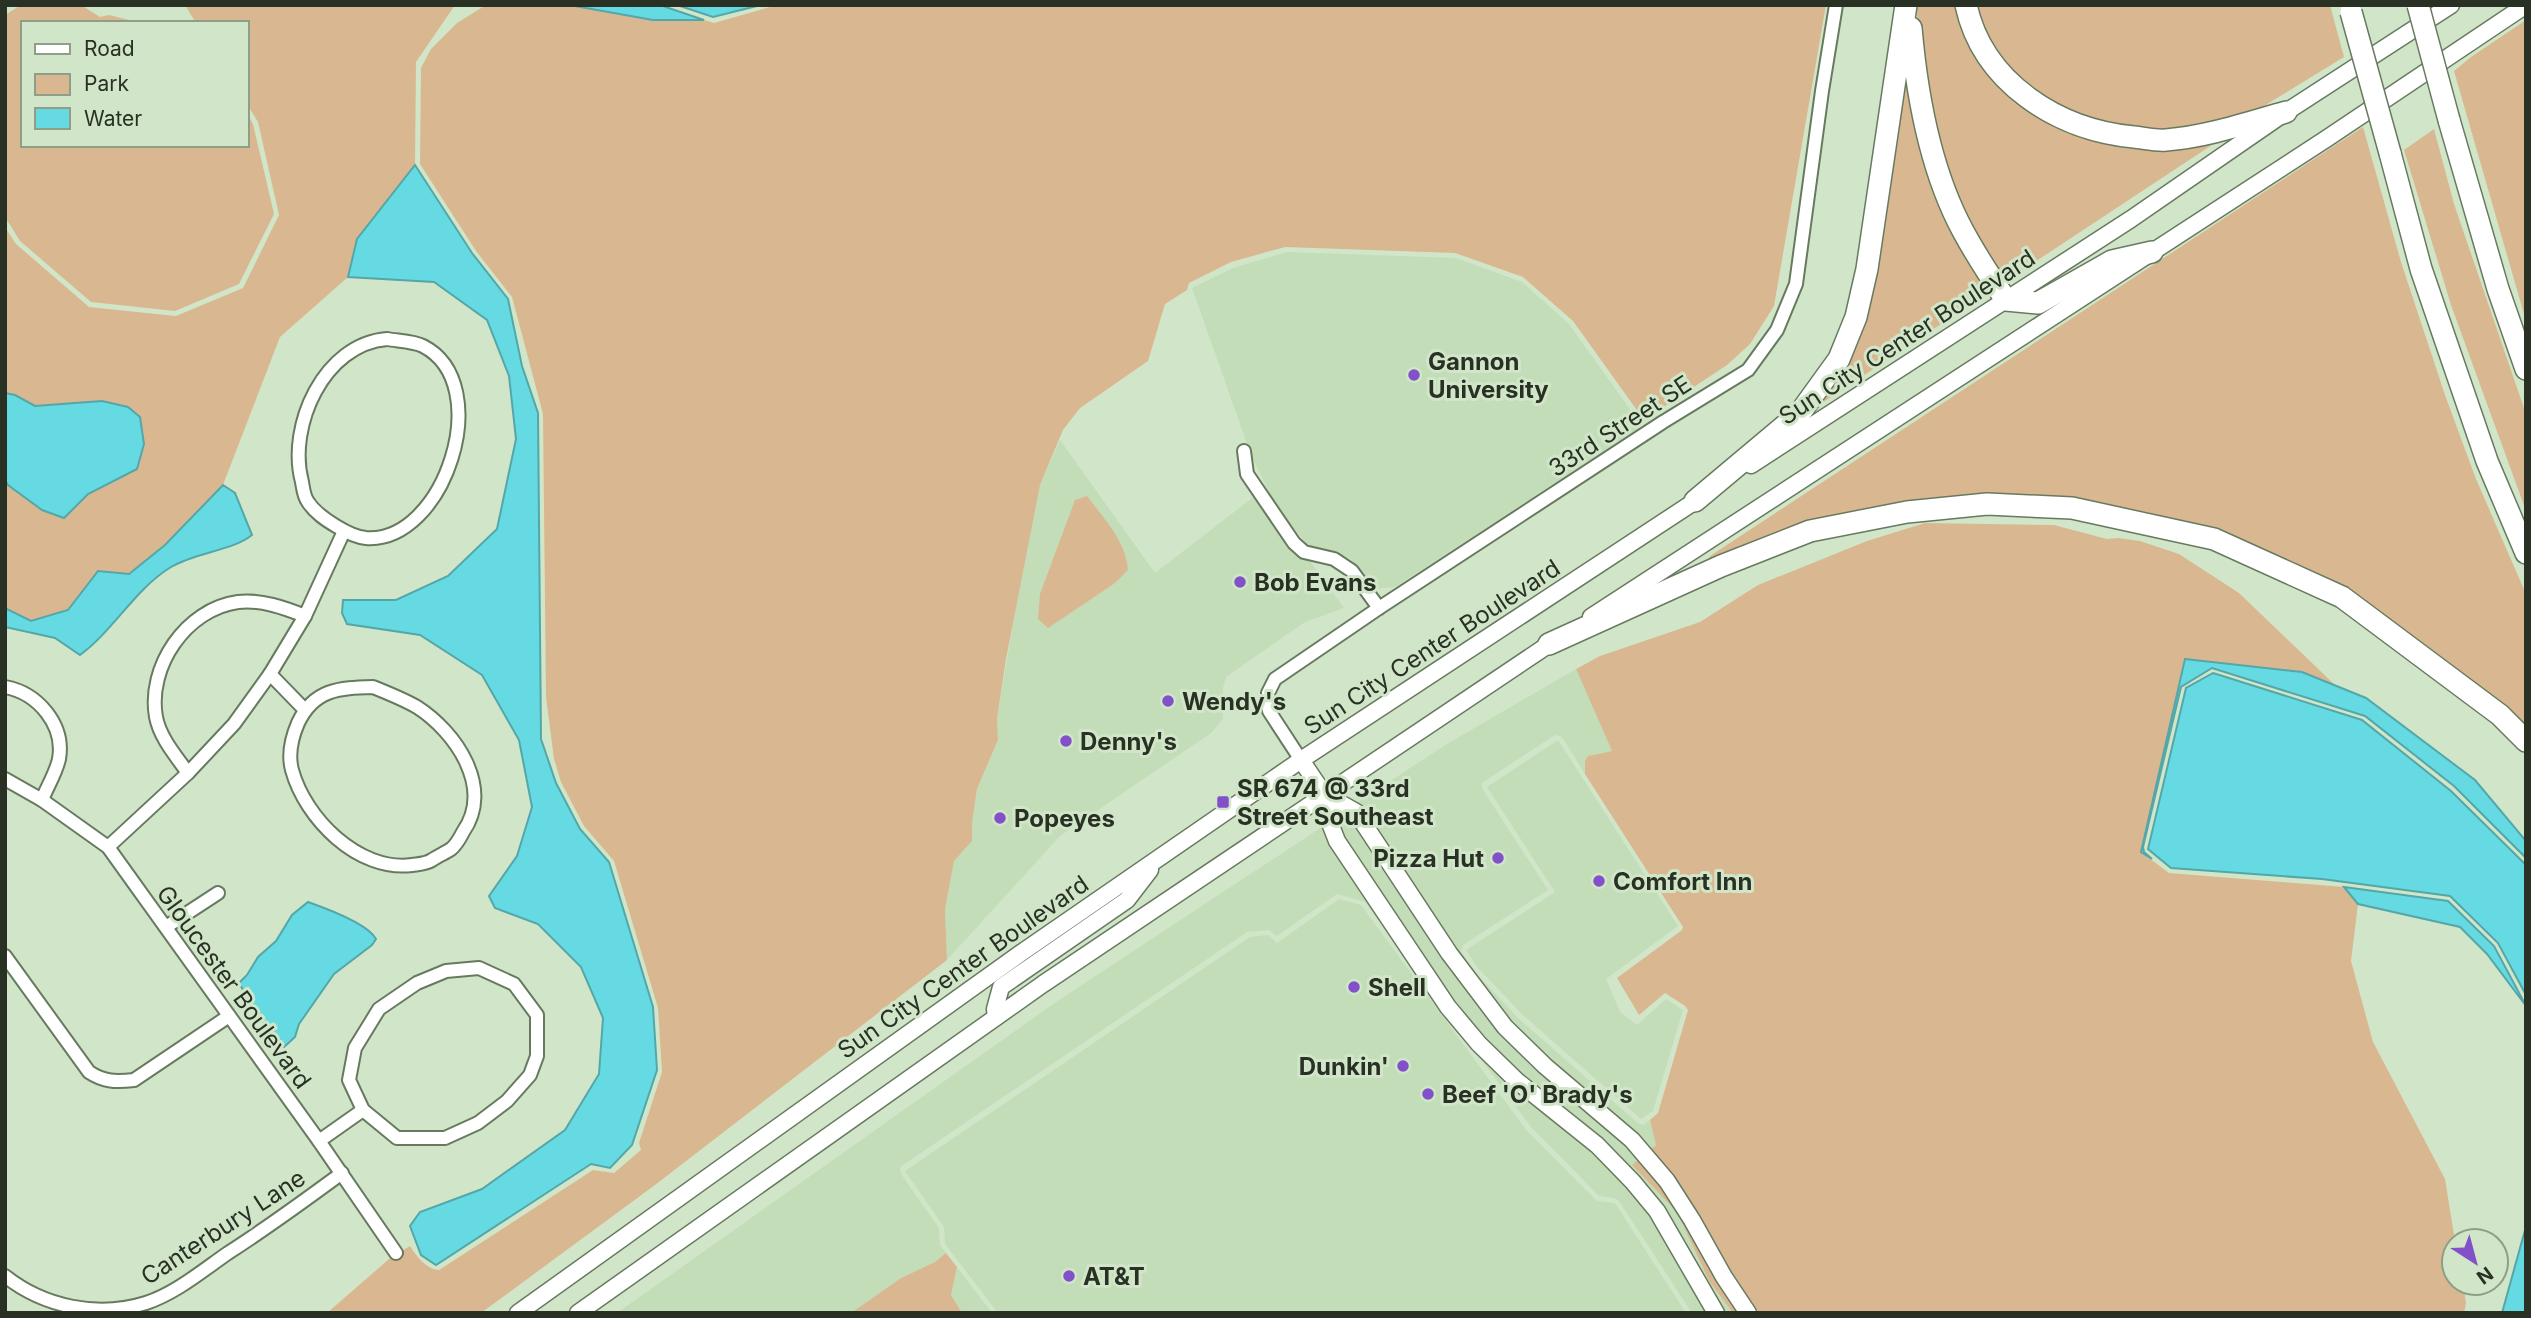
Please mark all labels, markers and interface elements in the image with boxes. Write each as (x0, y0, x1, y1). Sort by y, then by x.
legend (21, 21, 248, 147)
text: Road (84, 36, 135, 61)
text: Park (84, 71, 129, 96)
text: Water (84, 106, 142, 131)
street label: Sun City Center Boulevard (1774, 243, 2040, 431)
place label: Gannon University (1428, 347, 1549, 404)
marker: Gannon University (1406, 367, 1422, 383)
street label: 33rd Street SE (1543, 369, 1697, 483)
street label: Sun City Center Boulevard (1299, 553, 1565, 741)
place label: Bob Evans (1254, 568, 1376, 597)
marker: Bob Evans (1232, 574, 1248, 590)
place label: Wendy's (1182, 687, 1286, 716)
marker: Wendy's (1160, 693, 1176, 709)
place label: Denny's (1080, 727, 1177, 756)
marker: Denny's (1058, 733, 1074, 749)
place label: SR 674 @ 33rd Street Southeast (1237, 774, 1434, 831)
marker: SR 674 @ 33rd Street Southeast (1215, 794, 1231, 810)
place label: Popeyes (1014, 804, 1115, 833)
marker: Popeyes (992, 810, 1008, 826)
place label: Pizza Hut (1373, 844, 1484, 873)
marker: Pizza Hut (1490, 850, 1506, 866)
place label: Comfort Inn (1613, 867, 1752, 896)
street label: Sun City Center Boulevard (832, 869, 1094, 1065)
marker: Comfort Inn (1591, 873, 1607, 889)
street label: Gloucester Boulevard (151, 880, 317, 1094)
place label: Shell (1368, 973, 1426, 1002)
marker: Shell (1346, 979, 1362, 995)
place label: Dunkin' (1299, 1052, 1389, 1081)
marker: Dunkin' (1395, 1058, 1411, 1074)
place label: Beef 'O' Brady's (1442, 1080, 1633, 1109)
marker: Beef 'O' Brady's (1420, 1086, 1436, 1102)
street label: Canterbury Lane (135, 1163, 311, 1291)
north arrow (2440, 1227, 2510, 1297)
place label: AT&T (1083, 1262, 1145, 1291)
text: N (2472, 1262, 2497, 1289)
marker: AT&T (1061, 1268, 1077, 1284)

